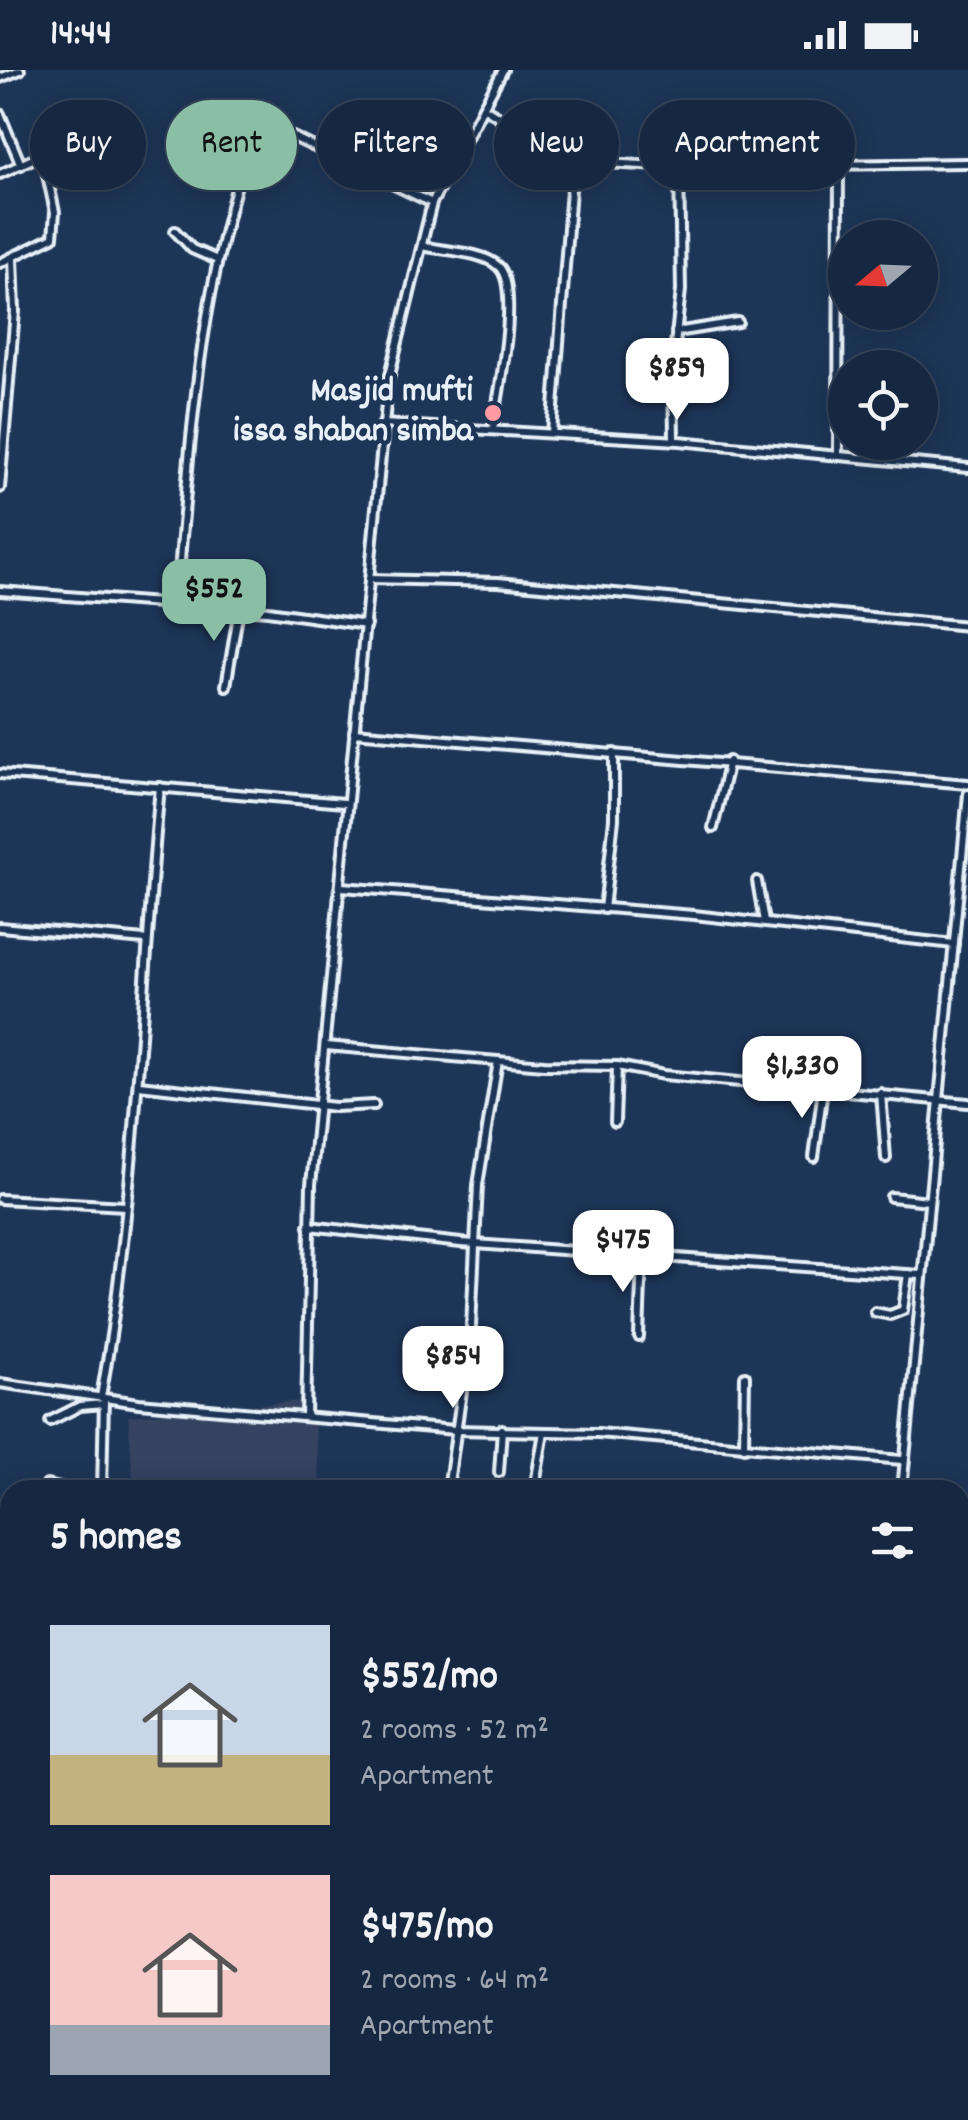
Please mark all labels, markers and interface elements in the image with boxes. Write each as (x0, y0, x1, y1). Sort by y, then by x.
text: 14:44 (50, 8, 112, 63)
chip: Buy (30, 100, 146, 190)
chip: Rent (166, 100, 297, 190)
chip: Filters (317, 100, 474, 190)
chip: New (494, 100, 619, 190)
chip: Apartment (639, 100, 855, 190)
north arrow (828, 220, 938, 330)
map controls (828, 220, 938, 460)
pin: $859 (618, 338, 736, 423)
text: $859 (648, 347, 706, 393)
button: locate (828, 350, 938, 460)
place label: Masjid mufti issa shaban simba (233, 368, 475, 458)
marker: Masjid mufti issa shaban simba (482, 402, 504, 424)
pin: $552 (155, 559, 273, 644)
text: $552 (184, 568, 244, 614)
pin: $1,330 (721, 1036, 883, 1121)
text: $1,330 (764, 1045, 840, 1091)
pin: $475 (564, 1210, 682, 1295)
text: $475 (595, 1219, 651, 1265)
pin: $854 (394, 1326, 512, 1411)
text: $854 (424, 1335, 482, 1381)
text: 5 homes (50, 1510, 182, 1570)
icon: filters (865, 1513, 920, 1568)
text: $552/mo (360, 1649, 498, 1709)
icon: home (130, 1665, 250, 1785)
text: 2 rooms · 52 m² (360, 1709, 549, 1755)
text: Apartment (360, 1755, 494, 1801)
text: $475/mo (360, 1899, 494, 1959)
icon: home (130, 1915, 250, 2035)
text: 2 rooms · 64 m² (360, 1959, 549, 2005)
text: Apartment (360, 2005, 494, 2051)

